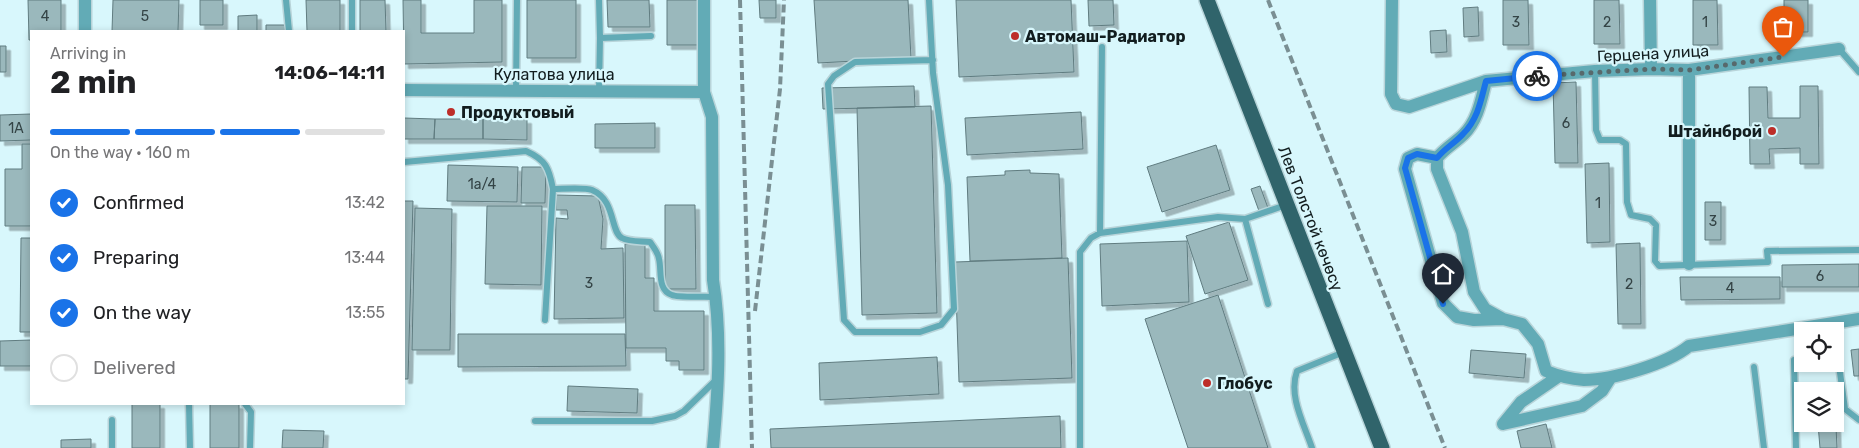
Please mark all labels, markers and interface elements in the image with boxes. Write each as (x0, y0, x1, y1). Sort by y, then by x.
pin (1762, 6, 1804, 57)
house number: 4 (41, 8, 50, 25)
house number: 5 (141, 8, 149, 25)
icon: bag (1769, 13, 1797, 41)
house number: 3 (1512, 14, 1520, 31)
house number: 2 (1603, 14, 1611, 31)
house number: 1 (1702, 14, 1708, 31)
place label: Автомаш-Радиатор (1025, 27, 1186, 46)
marker: Автомаш-Радиатор (1009, 30, 1021, 42)
street label: Герцена улица (1596, 41, 1710, 66)
text: Arriving in (50, 44, 126, 63)
courier (1512, 51, 1562, 101)
text: 14:06–14:11 (275, 61, 385, 84)
icon: bike (1523, 62, 1551, 90)
text: 2 min (50, 63, 137, 101)
street label: Кулатова улица (494, 65, 614, 84)
place label: Продуктовый (461, 103, 574, 122)
marker: Продуктовый (445, 106, 457, 118)
house number: 6 (1562, 115, 1570, 132)
house number: 1А (8, 120, 24, 137)
place label: Штайнброй (1668, 122, 1762, 141)
marker: Штайнброй (1766, 125, 1778, 137)
text: On the way · 160 m (50, 143, 190, 162)
street label: Лев Толстой көчөсү (1274, 143, 1347, 294)
house number: 1а/4 (468, 176, 496, 193)
icon: check (50, 189, 78, 217)
text: Confirmed (93, 191, 184, 214)
text: 13:42 (345, 193, 385, 212)
house number: 1 (1595, 195, 1601, 212)
house number: 3 (1709, 213, 1717, 230)
icon: check (50, 244, 78, 272)
text: Preparing (93, 246, 179, 269)
text: 13:44 (345, 248, 385, 267)
pin (1422, 253, 1464, 304)
icon: home (1429, 260, 1457, 288)
house number: 6 (1816, 268, 1824, 285)
house number: 3 (585, 275, 593, 292)
house number: 2 (1625, 276, 1633, 293)
house number: 4 (1726, 280, 1735, 297)
icon: check (50, 299, 78, 327)
text: On the way (93, 301, 191, 324)
text: 13:55 (345, 303, 385, 322)
map controls (1794, 322, 1844, 432)
button: locate (1794, 322, 1844, 372)
text: Delivered (93, 356, 176, 379)
place label: Глобус (1217, 374, 1273, 393)
marker: Глобус (1201, 377, 1213, 389)
button: layers (1794, 382, 1844, 432)

